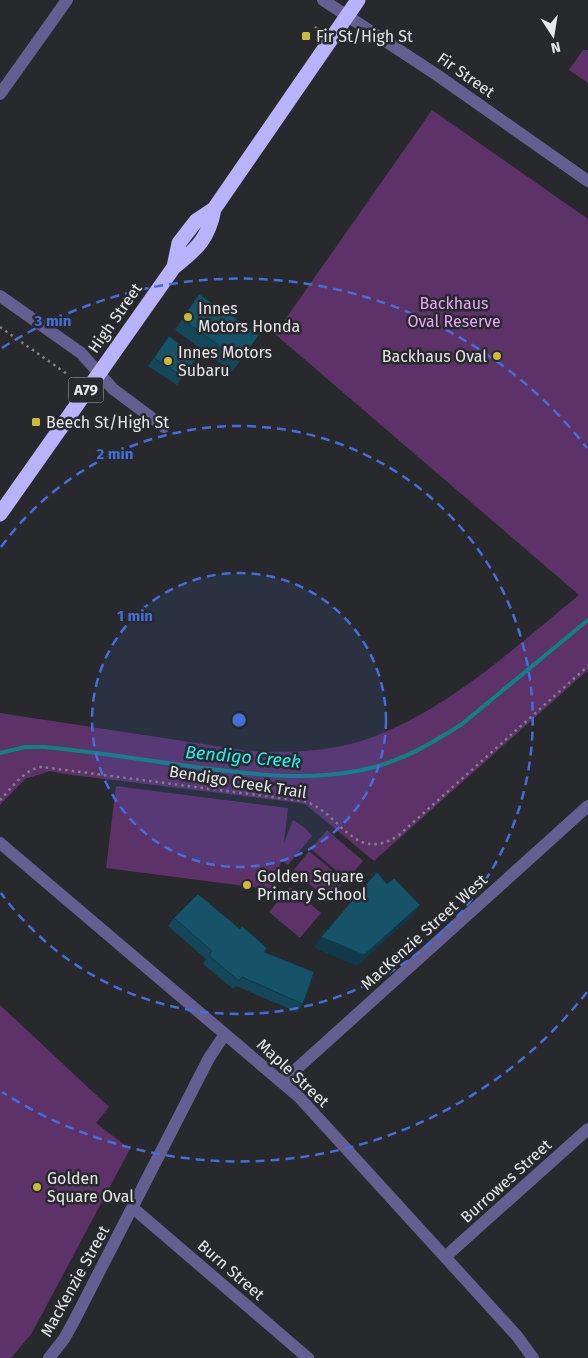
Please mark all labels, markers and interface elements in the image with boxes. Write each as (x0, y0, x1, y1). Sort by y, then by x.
north arrow (528, 10, 578, 60)
place label: Fir St/High St (316, 27, 413, 46)
marker: Fir St/High St (300, 30, 312, 42)
text: N (549, 38, 562, 57)
street label: Fir Street (434, 48, 499, 102)
street label: High Street (84, 279, 146, 357)
park label: Backhaus Oval Reserve (407, 294, 501, 331)
place label: Innes Motors Honda (198, 299, 300, 336)
marker: Innes Motors Honda (182, 311, 194, 323)
text: 3 min (34, 312, 71, 330)
place label: Innes Motors Subaru (178, 343, 272, 380)
place label: Backhaus Oval (382, 347, 487, 366)
marker: Backhaus Oval (491, 350, 503, 362)
marker: Innes Motors Subaru (162, 355, 174, 367)
road number: A79 (68, 378, 104, 402)
place label: Beech St/High St (46, 413, 169, 432)
marker: Beech St/High St (30, 416, 42, 428)
text: 2 min (97, 445, 133, 463)
text: 1 min (117, 607, 153, 625)
centre of rings (230, 711, 248, 729)
water label: Bendigo Creek (184, 741, 302, 773)
street label: Bendigo Creek Trail (168, 762, 309, 802)
place label: Golden Square Primary School (257, 867, 367, 904)
street label: MacKenzie Street West (357, 870, 491, 994)
marker: Golden Square Primary School (241, 879, 253, 891)
street label: Maple Street (253, 1035, 333, 1111)
street label: Burrowes Street (457, 1135, 555, 1227)
place label: Golden Square Oval (47, 1169, 134, 1206)
marker: Golden Square Oval (31, 1181, 43, 1193)
street label: MacKenzie Street (37, 1222, 113, 1340)
street label: Burn Street (194, 1236, 268, 1304)

